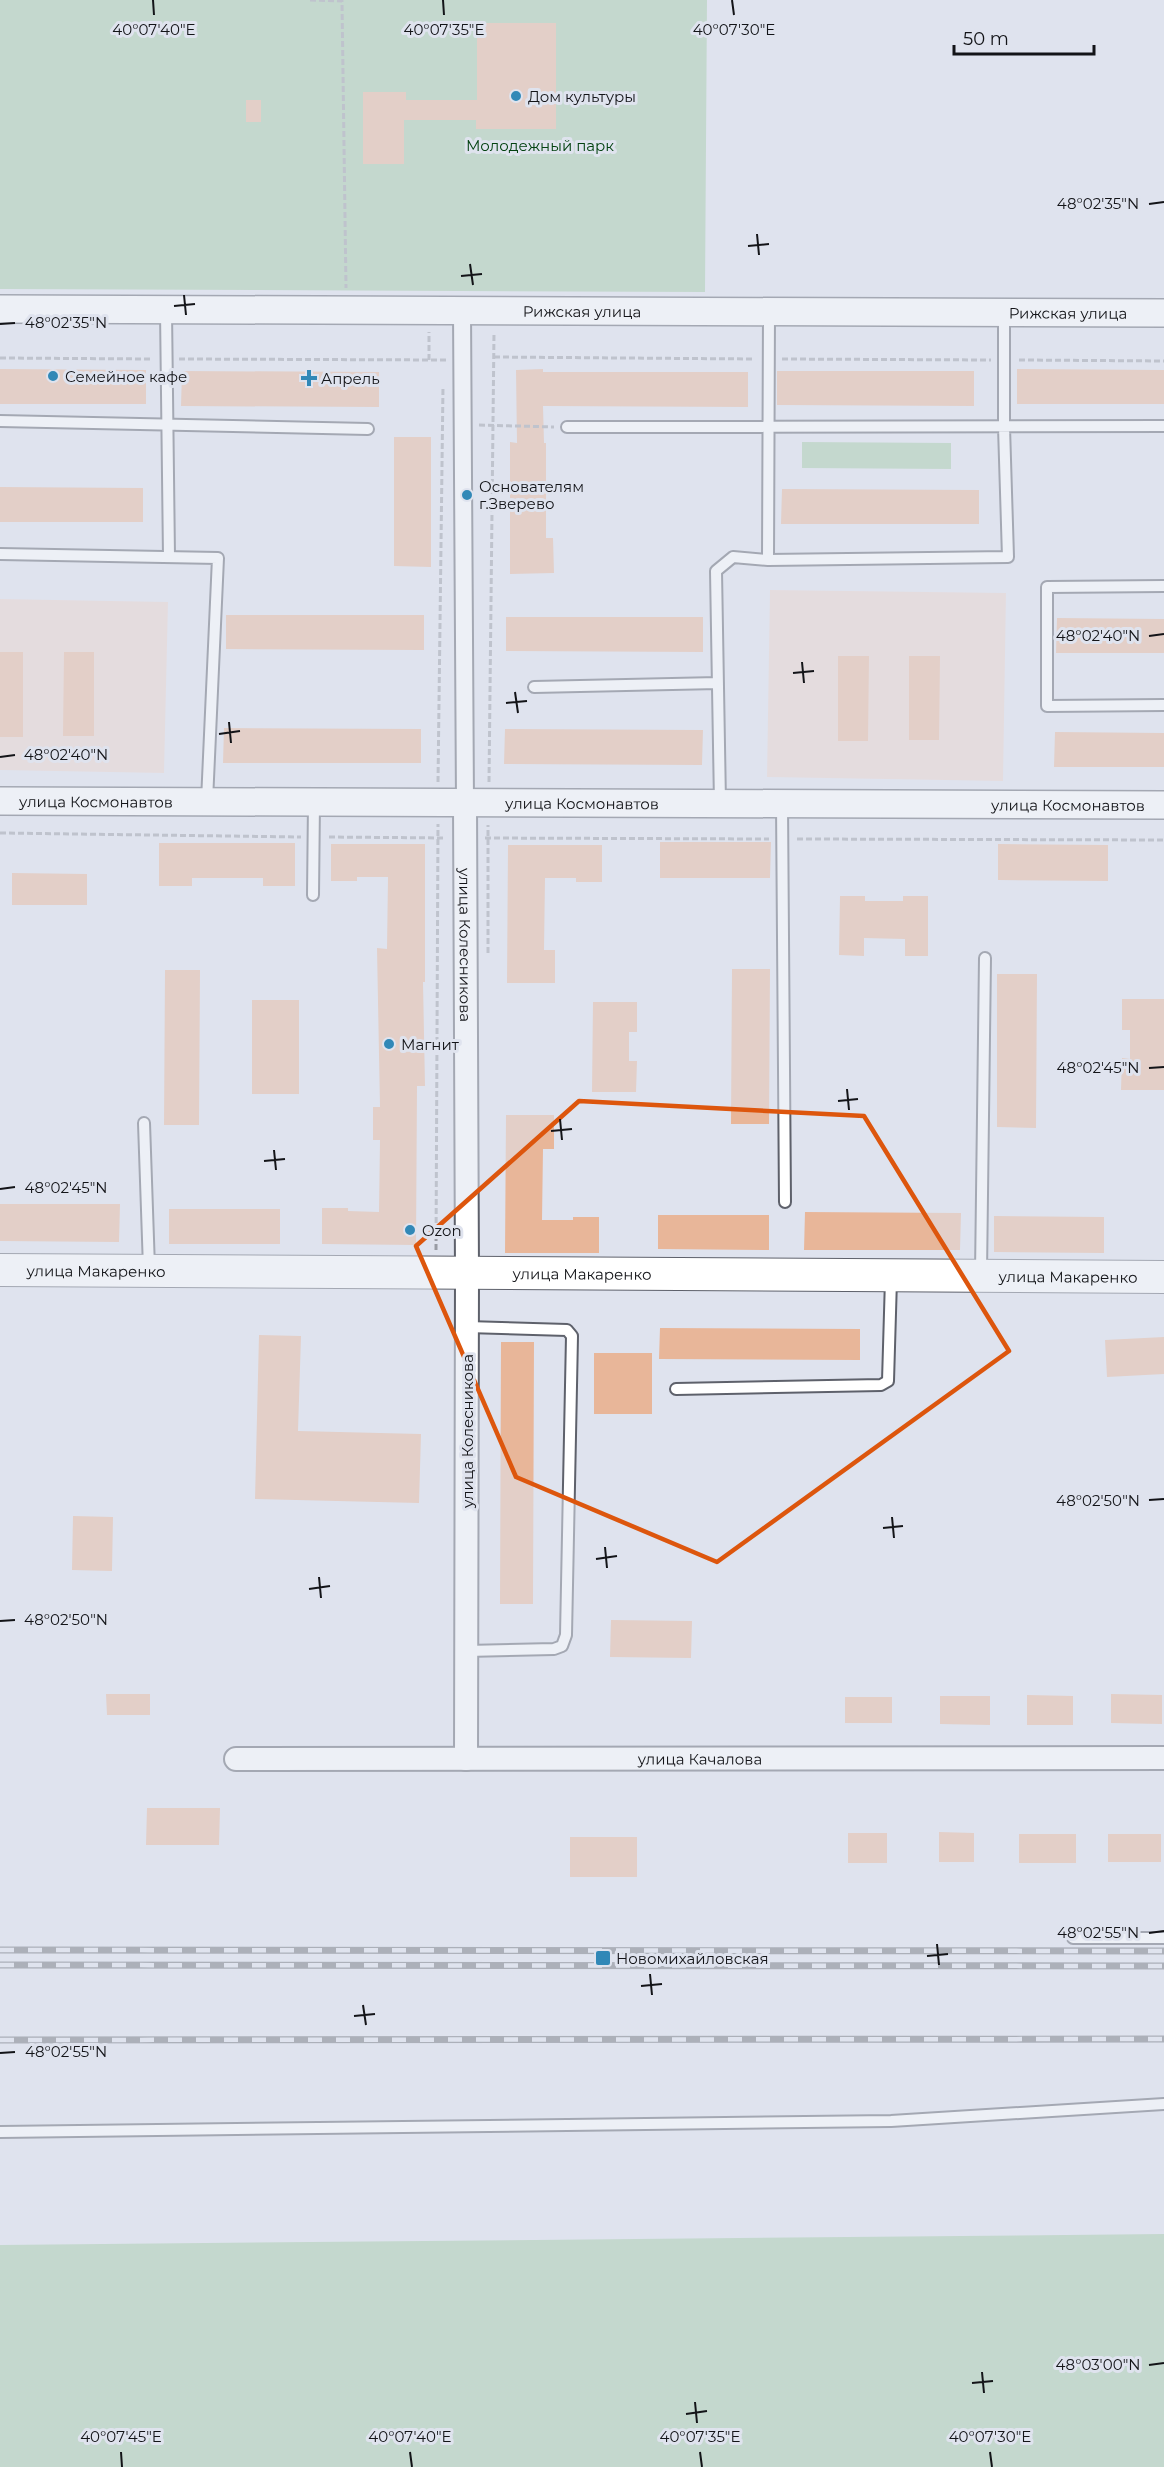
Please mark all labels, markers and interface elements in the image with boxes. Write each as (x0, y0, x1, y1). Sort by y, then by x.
scale bar (954, 18, 1094, 56)
text: 40°07'40"E (112, 20, 196, 39)
text: 40°07'35"E (403, 20, 485, 39)
text: 40°07'30"E (693, 20, 775, 39)
text: 50 m (963, 28, 1009, 50)
place label: Дом культуры (528, 87, 636, 106)
marker: Дом культуры (509, 89, 523, 103)
park label: Молодежный парк (466, 136, 614, 155)
text: 48°02'35"N (1057, 194, 1139, 213)
street label: Рижская улица (523, 301, 641, 321)
street label: Рижская улица (1009, 303, 1127, 322)
text: 48°02'35"N (25, 313, 107, 332)
place label: Семейное кафе (65, 367, 187, 386)
marker: Семейное кафе (46, 369, 60, 383)
place label: Апрель (321, 369, 380, 388)
marker: Апрель (302, 371, 316, 385)
place label: Основателям г.Зверево (479, 477, 584, 513)
marker: Основателям г.Зверево (460, 488, 474, 502)
text: 48°02'40"N (1056, 626, 1140, 645)
text: 48°02'40"N (24, 745, 108, 764)
street label: улица Космонавтов (18, 792, 173, 811)
street label: улица Космонавтов (504, 793, 659, 813)
street label: улица Космонавтов (990, 795, 1145, 814)
street label: улица Колесникова (456, 867, 475, 1022)
place label: Магнит (401, 1035, 460, 1054)
marker: Магнит (382, 1037, 396, 1051)
text: 48°02'45"N (1057, 1058, 1140, 1077)
text: 48°02'45"N (25, 1178, 108, 1197)
place label: Ozon (422, 1221, 462, 1240)
marker: Ozon (403, 1223, 417, 1237)
street label: улица Макаренко (25, 1261, 166, 1280)
street label: улица Макаренко (511, 1264, 652, 1283)
street label: улица Макаренко (997, 1266, 1138, 1286)
street label: улица Колесникова (458, 1354, 477, 1509)
text: 48°02'50"N (1056, 1491, 1140, 1510)
text: 48°02'50"N (24, 1610, 108, 1629)
street label: улица Качалова (637, 1749, 762, 1768)
text: 48°02'55"N (1057, 1923, 1139, 1942)
marker: Новомихайловская (594, 1949, 612, 1967)
place label: Новомихайловская (616, 1949, 768, 1968)
text: 48°02'55"N (25, 2042, 107, 2061)
text: 48°03'00"N (1056, 2355, 1140, 2374)
text: 40°07'45"E (80, 2427, 162, 2446)
text: 40°07'40"E (368, 2427, 452, 2446)
text: 40°07'35"E (659, 2427, 741, 2446)
text: 40°07'30"E (949, 2427, 1031, 2446)

